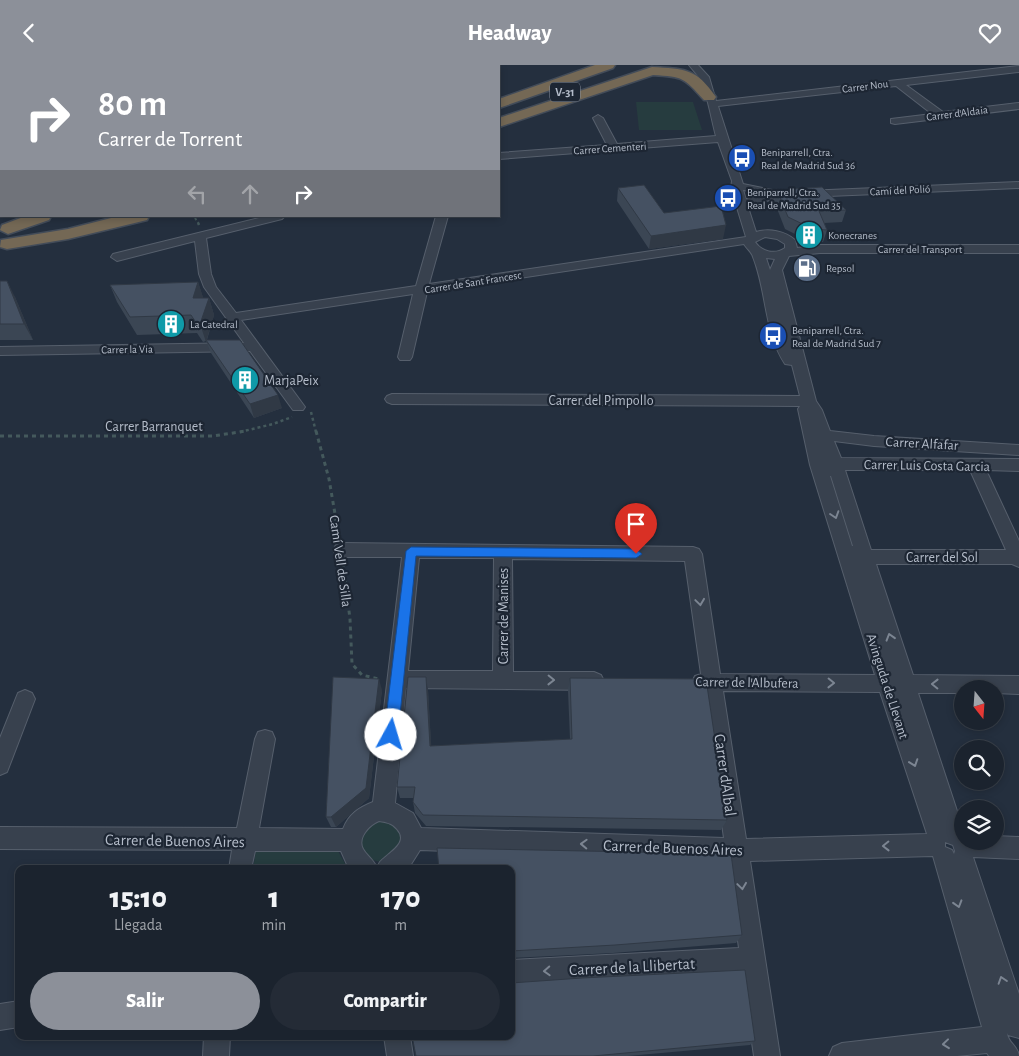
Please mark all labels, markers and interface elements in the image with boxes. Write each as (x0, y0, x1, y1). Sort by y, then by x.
icon: back (15, 19, 43, 47)
icon: heart (976, 19, 1004, 47)
text: Headway (467, 22, 552, 44)
street label: Carrer Nou (841, 78, 889, 95)
road number: V-31 (550, 83, 580, 101)
icon: right (15, 85, 80, 150)
text: 80 m (98, 87, 167, 122)
street label: Carrer d'Aldaia (926, 104, 989, 123)
text: Carrer de Torrent (98, 128, 242, 150)
street label: Carrer Cementeri (573, 140, 647, 157)
bus stop icon: Beniparrell, Ctra. Real de Madrid Sud 36 (727, 143, 757, 173)
place label: Beniparrell, Ctra. Real de Madrid Sud 36 (761, 147, 855, 171)
icon: left (183, 180, 211, 208)
icon: ahead (236, 180, 264, 208)
icon: right (289, 180, 317, 208)
bus stop icon: Beniparrell, Ctra. Real de Madrid Sud 35 (713, 183, 743, 213)
street label: Camí del Polió (869, 183, 931, 198)
place label: Beniparrell, Ctra. Real de Madrid Sud 35 (747, 187, 841, 211)
building icon: Konecranes (794, 220, 824, 250)
place label: Konecranes (828, 230, 877, 241)
street label: Carrer del Transport (878, 244, 963, 255)
fuel station icon: Repsol (792, 253, 822, 283)
place label: Repsol (826, 263, 855, 274)
street label: Carrer de Sant Francesc (424, 269, 523, 296)
building icon: La Catedral (156, 309, 186, 339)
place label: La Catedral (190, 319, 238, 330)
bus stop icon: Beniparrell, Ctra. Real de Madrid Sud 7 (758, 321, 788, 351)
place label: Beniparrell, Ctra. Real de Madrid Sud 7 (792, 325, 881, 349)
street label: Carrer la Via (101, 344, 153, 355)
building icon: MarjaPeix (230, 365, 260, 395)
place label: MarjaPeix (264, 374, 319, 388)
street label: Carrer del Pimpollo (548, 394, 654, 408)
street label: Carrer Barranquet (105, 420, 203, 434)
street label: Carrer Alfafar (885, 435, 959, 453)
street label: Carrer Luis Costa Garcia (864, 458, 991, 474)
pin (615, 503, 657, 554)
icon: arrive (622, 510, 650, 538)
one-way arrow (829, 510, 839, 518)
street label: Camí Vell de Silla (327, 514, 353, 609)
street label: Carrer del Sol (906, 551, 978, 565)
street label: Carrer de Manises (497, 568, 511, 664)
one-way arrow (694, 598, 705, 606)
street label: Avinguda de Llevant (863, 632, 911, 741)
one-way arrow (886, 634, 896, 642)
one-way arrow (548, 675, 556, 685)
street label: Carrer de l'Albufera (695, 675, 799, 691)
one-way arrow (827, 678, 835, 688)
one-way arrow (931, 679, 939, 690)
north arrow (954, 680, 1004, 730)
map controls (954, 680, 1004, 850)
position arrow (364, 708, 416, 760)
street label: Carrer d'Albal (711, 733, 739, 817)
button: search (954, 740, 1004, 790)
one-way arrow (908, 759, 918, 767)
button: layers (954, 800, 1004, 850)
street label: Carrer de Buenos Aires (105, 832, 245, 850)
street label: Carrer de Buenos Aires (603, 838, 743, 858)
one-way arrow (579, 839, 587, 850)
one-way arrow (882, 841, 890, 852)
one-way arrow (736, 882, 747, 890)
text: 15:10 (109, 883, 167, 913)
text: 1 (268, 883, 279, 913)
text: 170 (381, 883, 421, 913)
one-way arrow (953, 900, 963, 908)
text: Llegada (114, 917, 162, 933)
text: min (261, 917, 286, 933)
text: m (394, 917, 407, 933)
street label: Carrer de la Llibertat (569, 956, 695, 978)
one-way arrow (543, 965, 551, 976)
button: Salir (30, 972, 260, 1030)
button: Compartir (270, 972, 500, 1030)
one-way arrow (998, 976, 1008, 985)
one-way arrow (942, 1039, 950, 1050)

